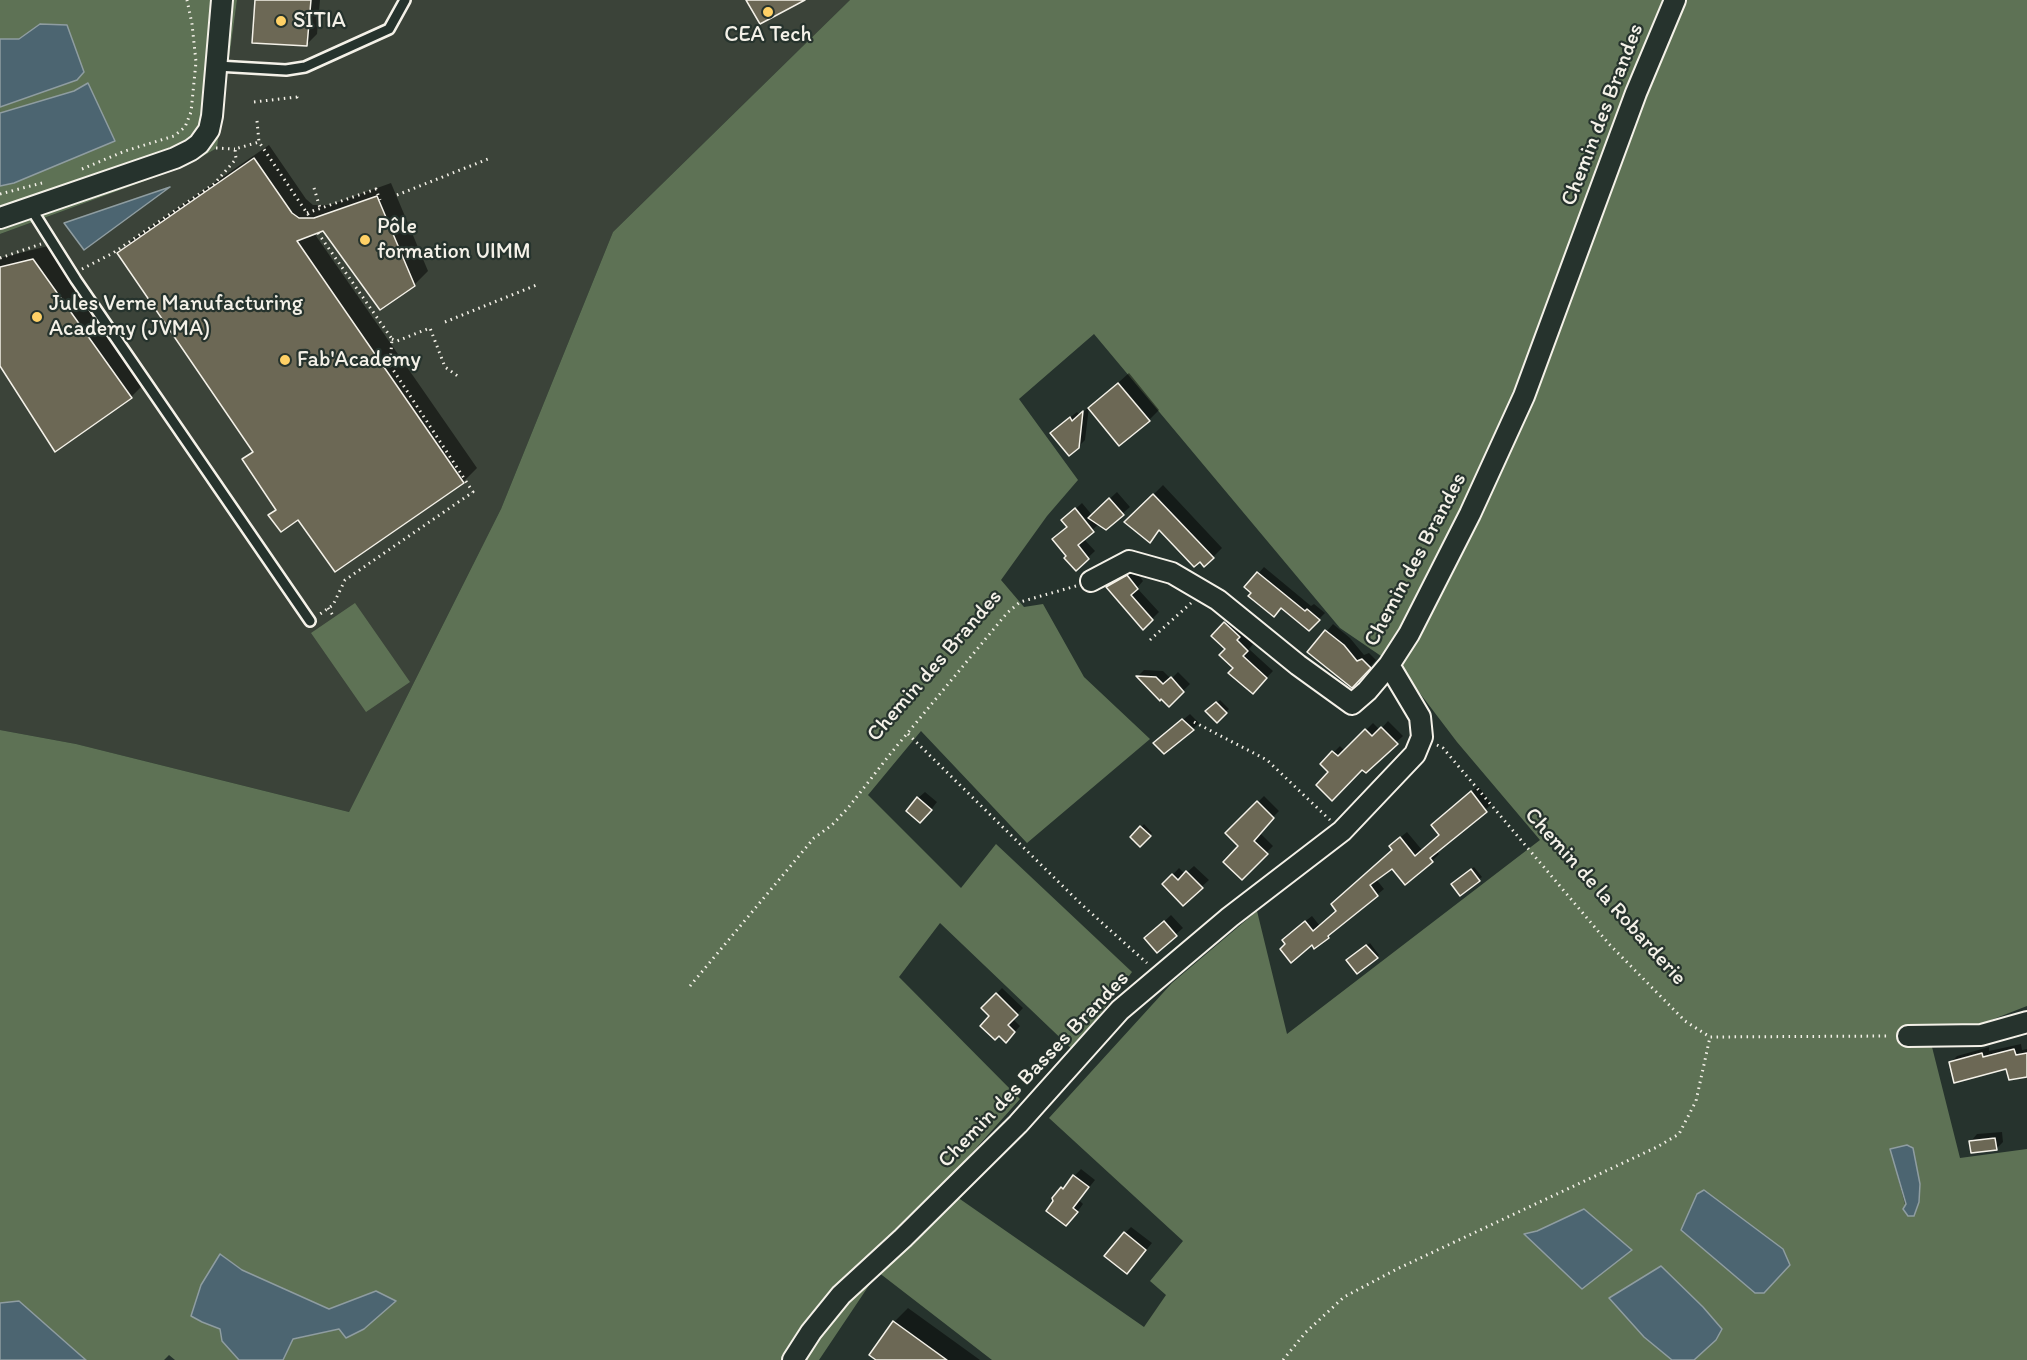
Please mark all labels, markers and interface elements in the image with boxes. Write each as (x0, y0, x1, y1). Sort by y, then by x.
marker: CEA Tech (761, 5, 775, 19)
place label: SITIA (293, 8, 346, 34)
marker: SITIA (274, 14, 288, 28)
street label: Chemin des Brandes (1556, 20, 1650, 210)
place label: CEA Tech (724, 22, 812, 48)
place label: Pôle formation UIMM (377, 214, 531, 266)
marker: Pôle formation UIMM (358, 233, 372, 247)
place label: Jules Verne Manufacturing Academy (JVMA) (49, 291, 303, 342)
marker: Jules Verne Manufacturing Academy (JVMA) (30, 310, 44, 324)
place label: Fab'Academy (297, 347, 421, 373)
marker: Fab'Academy (278, 353, 292, 367)
street label: Chemin des Brandes (1359, 469, 1473, 651)
street label: Chemin des Brandes (862, 585, 1008, 747)
street label: Chemin de la Robarderie (1518, 803, 1692, 991)
street label: Chemin des Basses Brandes (933, 966, 1135, 1174)

